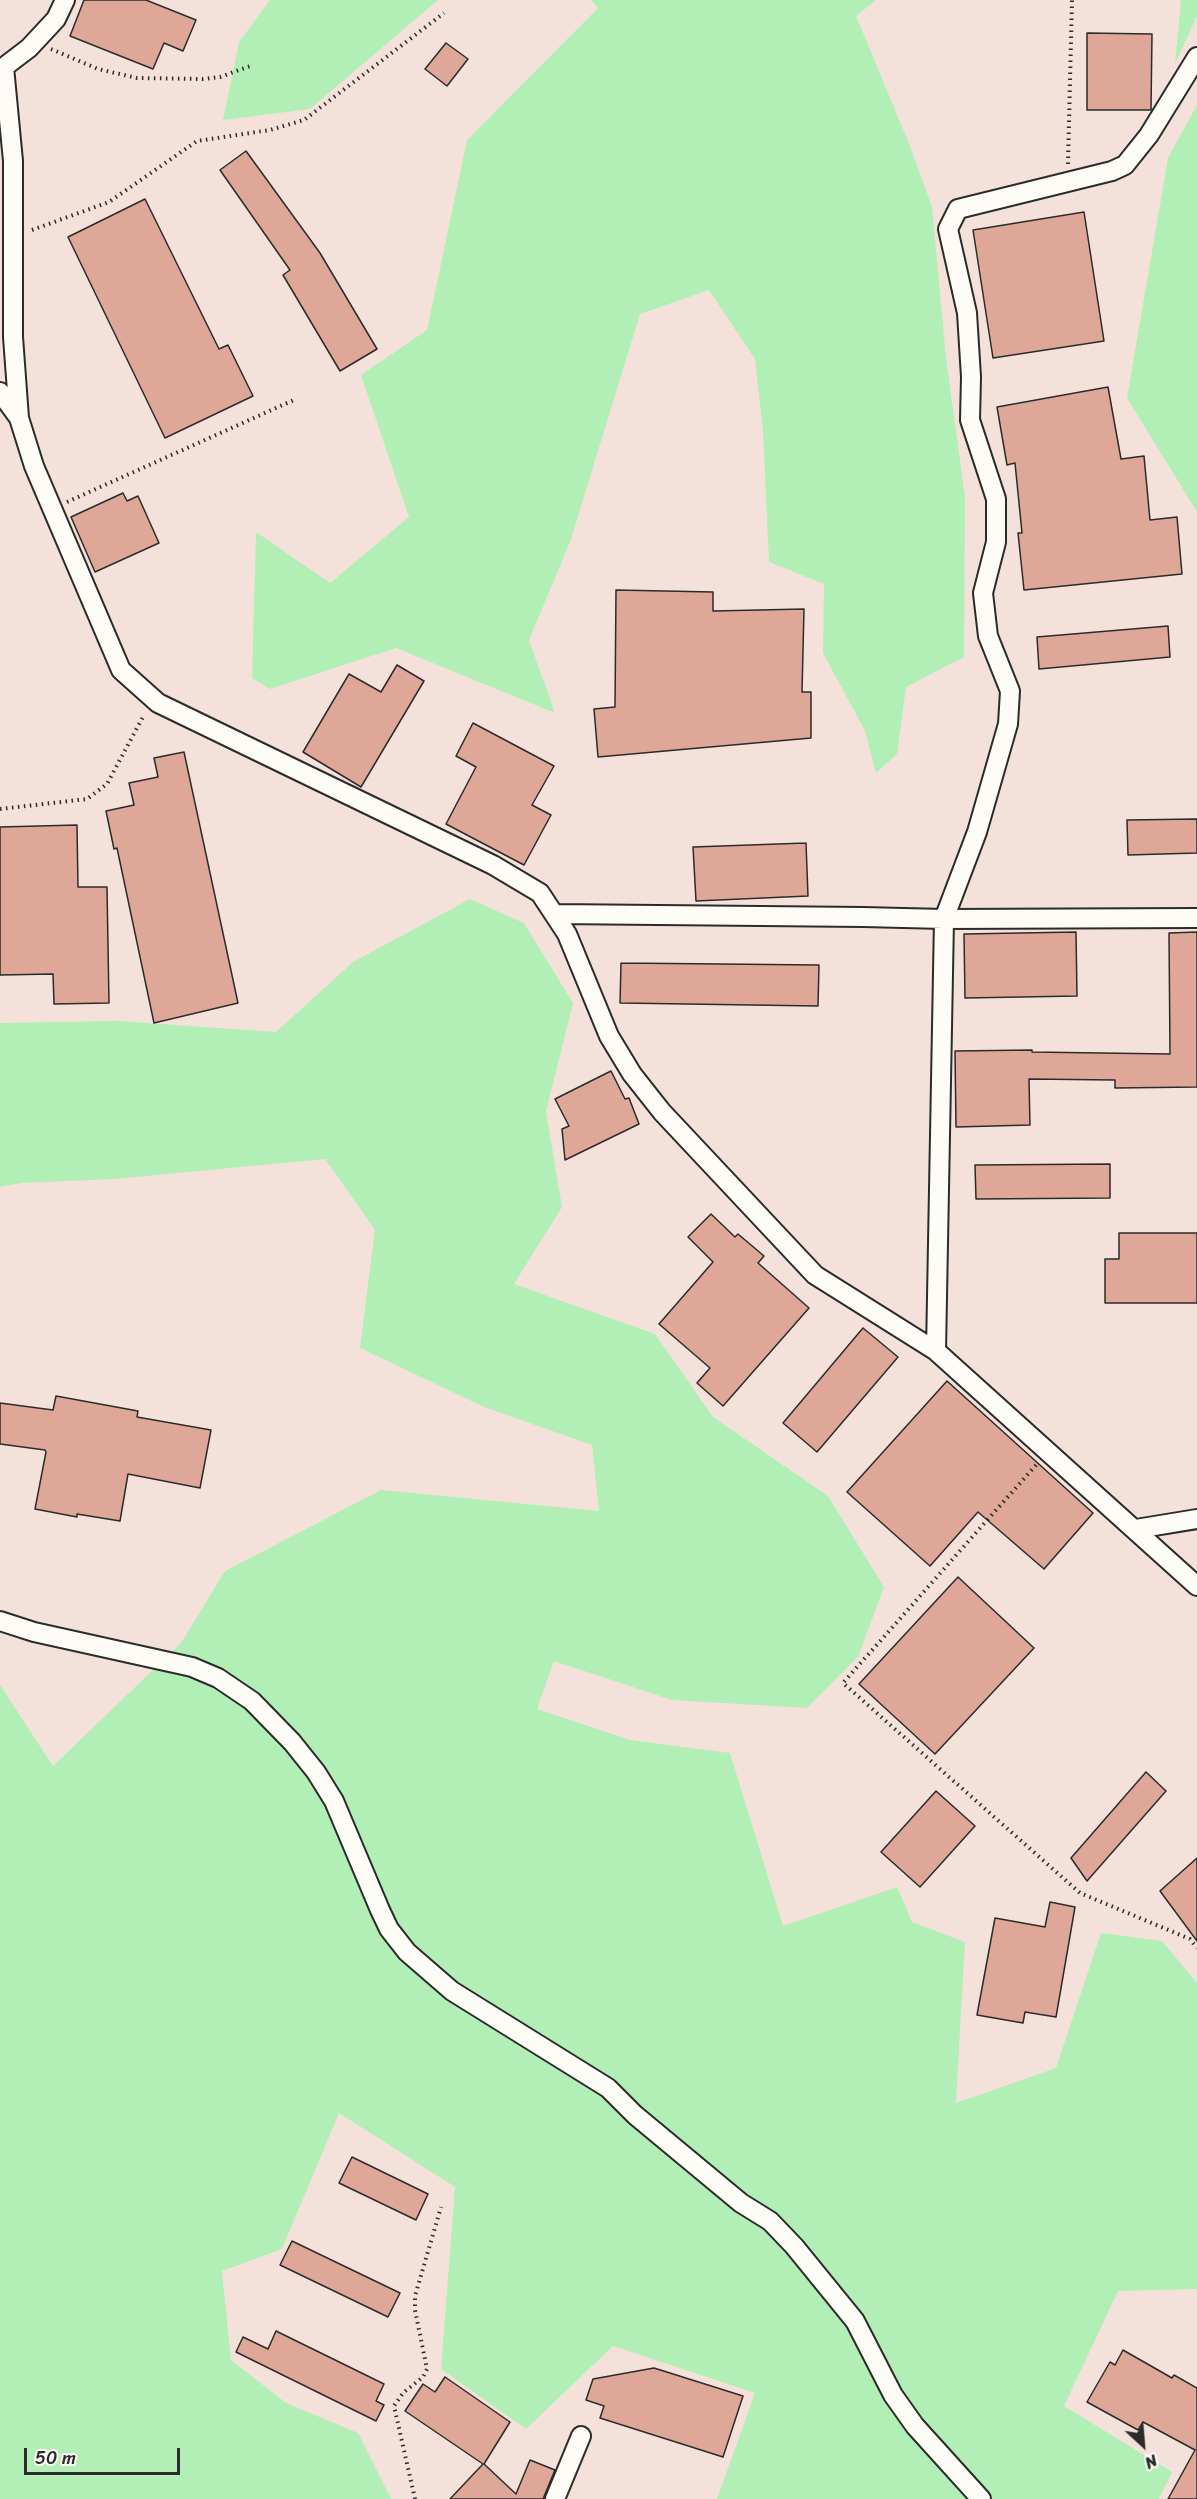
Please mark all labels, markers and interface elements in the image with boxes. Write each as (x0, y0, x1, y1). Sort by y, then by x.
north arrow (1113, 2415, 1173, 2475)
scale bar (27, 2436, 183, 2474)
text: 50 m (35, 2442, 76, 2474)
text: N (1140, 2446, 1162, 2477)

